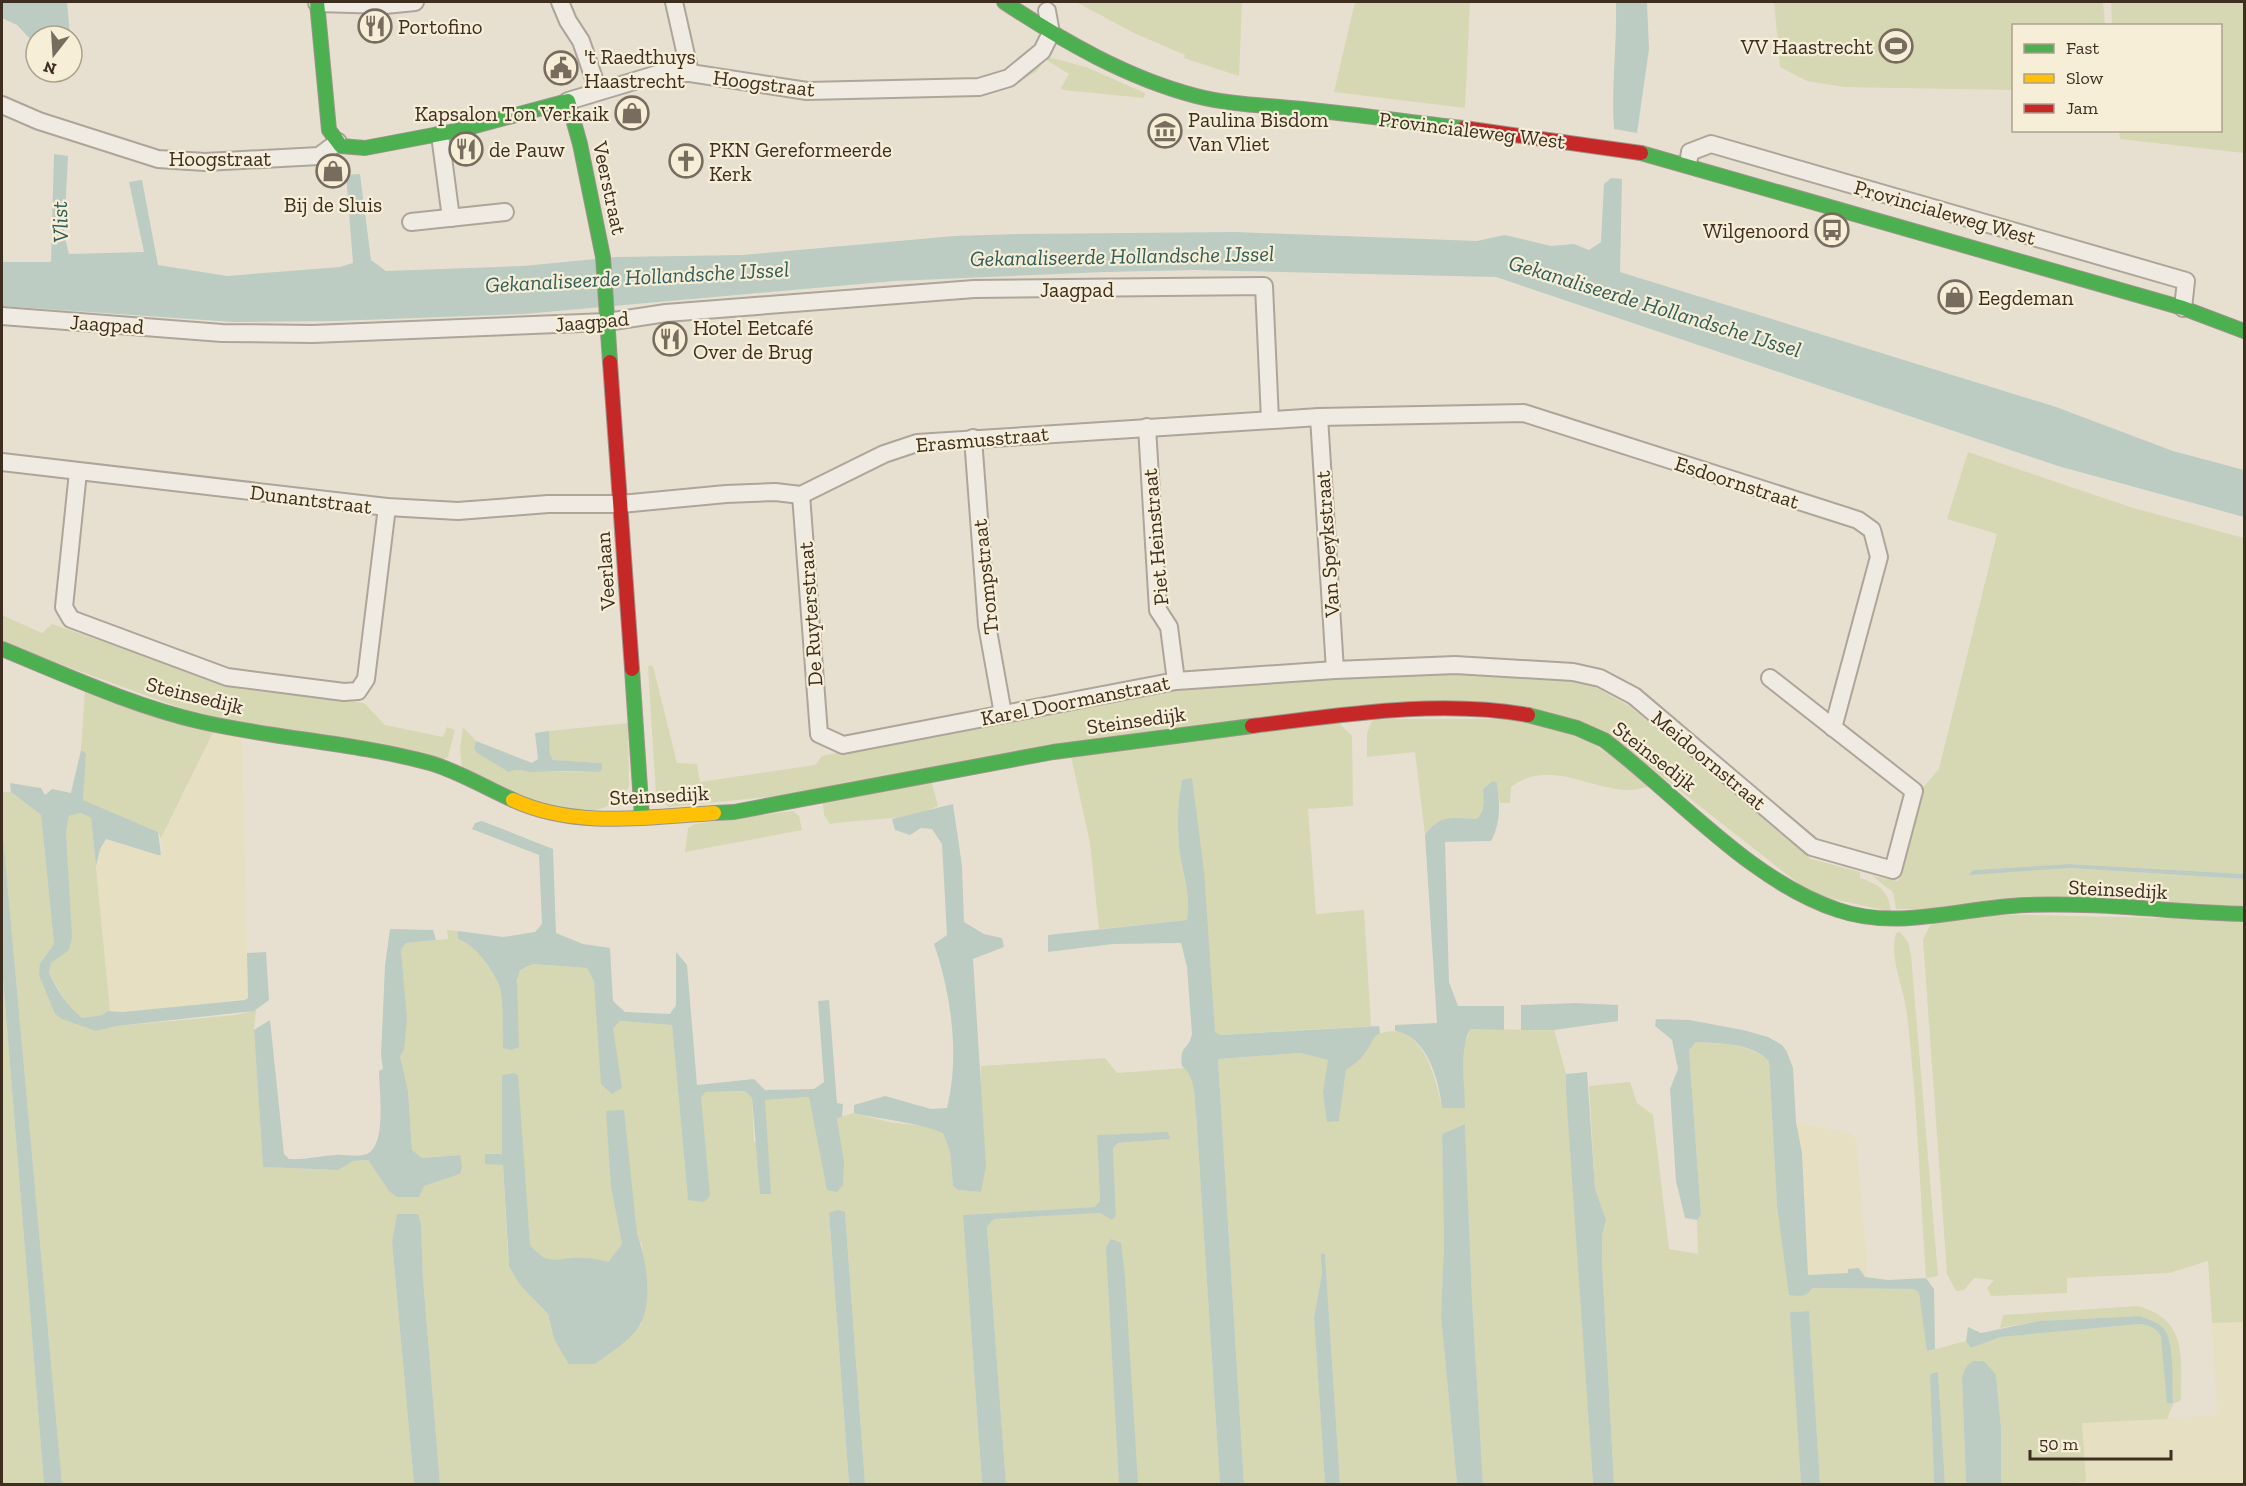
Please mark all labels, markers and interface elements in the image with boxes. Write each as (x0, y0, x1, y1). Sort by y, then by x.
restaurant icon: Portofino (357, 8, 393, 44)
place label: Portofino (398, 14, 483, 39)
north arrow (24, 24, 84, 84)
legend (2012, 24, 2222, 132)
sports icon: VV Haastrecht (1878, 28, 1914, 64)
place label: VV Haastrecht (1740, 34, 1873, 59)
text: Fast (2066, 37, 2099, 59)
place label: 't Raedthuys Haastrecht (584, 44, 696, 93)
public building icon: 't Raedthuys Haastrecht (543, 50, 579, 86)
text: N (41, 57, 58, 79)
street label: Hoogstraat (712, 64, 817, 102)
text: Slow (2066, 67, 2103, 89)
shop icon: Kapsalon Ton Verkaik (614, 95, 650, 131)
text: Jam (2066, 97, 2098, 119)
place label: Kapsalon Ton Verkaik (415, 101, 609, 126)
street label: Provincialeweg West (1377, 106, 1567, 154)
place label: Paulina Bisdom Van Vliet (1187, 107, 1328, 156)
museum icon: Paulina Bisdom Van Vliet (1147, 113, 1183, 149)
restaurant icon: de Pauw (448, 131, 484, 167)
place label: de Pauw (489, 137, 565, 162)
place label: PKN Gereformeerde Kerk (709, 137, 892, 186)
street label: Veerstraat (588, 138, 632, 237)
church icon: PKN Gereformeerde Kerk (668, 143, 704, 179)
street label: Hoogstraat (169, 146, 271, 171)
shop icon: Bij de Sluis (315, 153, 351, 189)
street label: Provincialeweg West (1851, 174, 2039, 250)
place label: Bij de Sluis (284, 192, 382, 218)
water label: Vlist (46, 200, 74, 243)
bus stop icon: Wilgenoord (1814, 212, 1850, 248)
place label: Wilgenoord (1703, 218, 1809, 243)
water label: Gekanaliseerde Hollandsche IJssel (970, 240, 1274, 272)
water label: Gekanaliseerde Hollandsche IJssel (1505, 249, 1805, 363)
water label: Gekanaliseerde Hollandsche IJssel (484, 256, 790, 298)
street label: Jaagpad (1040, 277, 1114, 302)
shop icon: Eegdeman (1937, 279, 1973, 315)
place label: Eegdeman (1978, 285, 2073, 310)
street label: Jaagpad (554, 305, 630, 337)
street label: Jaagpad (69, 309, 145, 339)
place label: Hotel Eetcafé Over de Brug (693, 315, 814, 364)
restaurant icon: Hotel Eetcafé Over de Brug (652, 321, 688, 357)
street label: Erasmusstraat (914, 421, 1050, 457)
street label: Esdoornstraat (1672, 450, 1803, 514)
street label: Piet Heinstraat (1137, 467, 1173, 607)
street label: Van Speykstraat (1309, 470, 1345, 619)
street label: Dunantstraat (249, 479, 374, 519)
street label: Trompstraat (966, 518, 1003, 636)
street label: Veerlaan (590, 531, 620, 612)
street label: De Ruyterstraat (792, 541, 828, 687)
street label: Karel Doormanstraat (978, 669, 1172, 731)
street label: Steinsedijk (143, 671, 246, 720)
street label: Steinsedijk (1085, 701, 1187, 740)
street label: Meidoornstraat (1647, 705, 1771, 815)
street label: Steinsedijk (1607, 716, 1702, 797)
street label: Steinsedijk (609, 780, 709, 811)
street label: Steinsedijk (2068, 874, 2168, 905)
scale bar (2030, 1423, 2171, 1461)
text: 50 m (2039, 1433, 2079, 1455)

